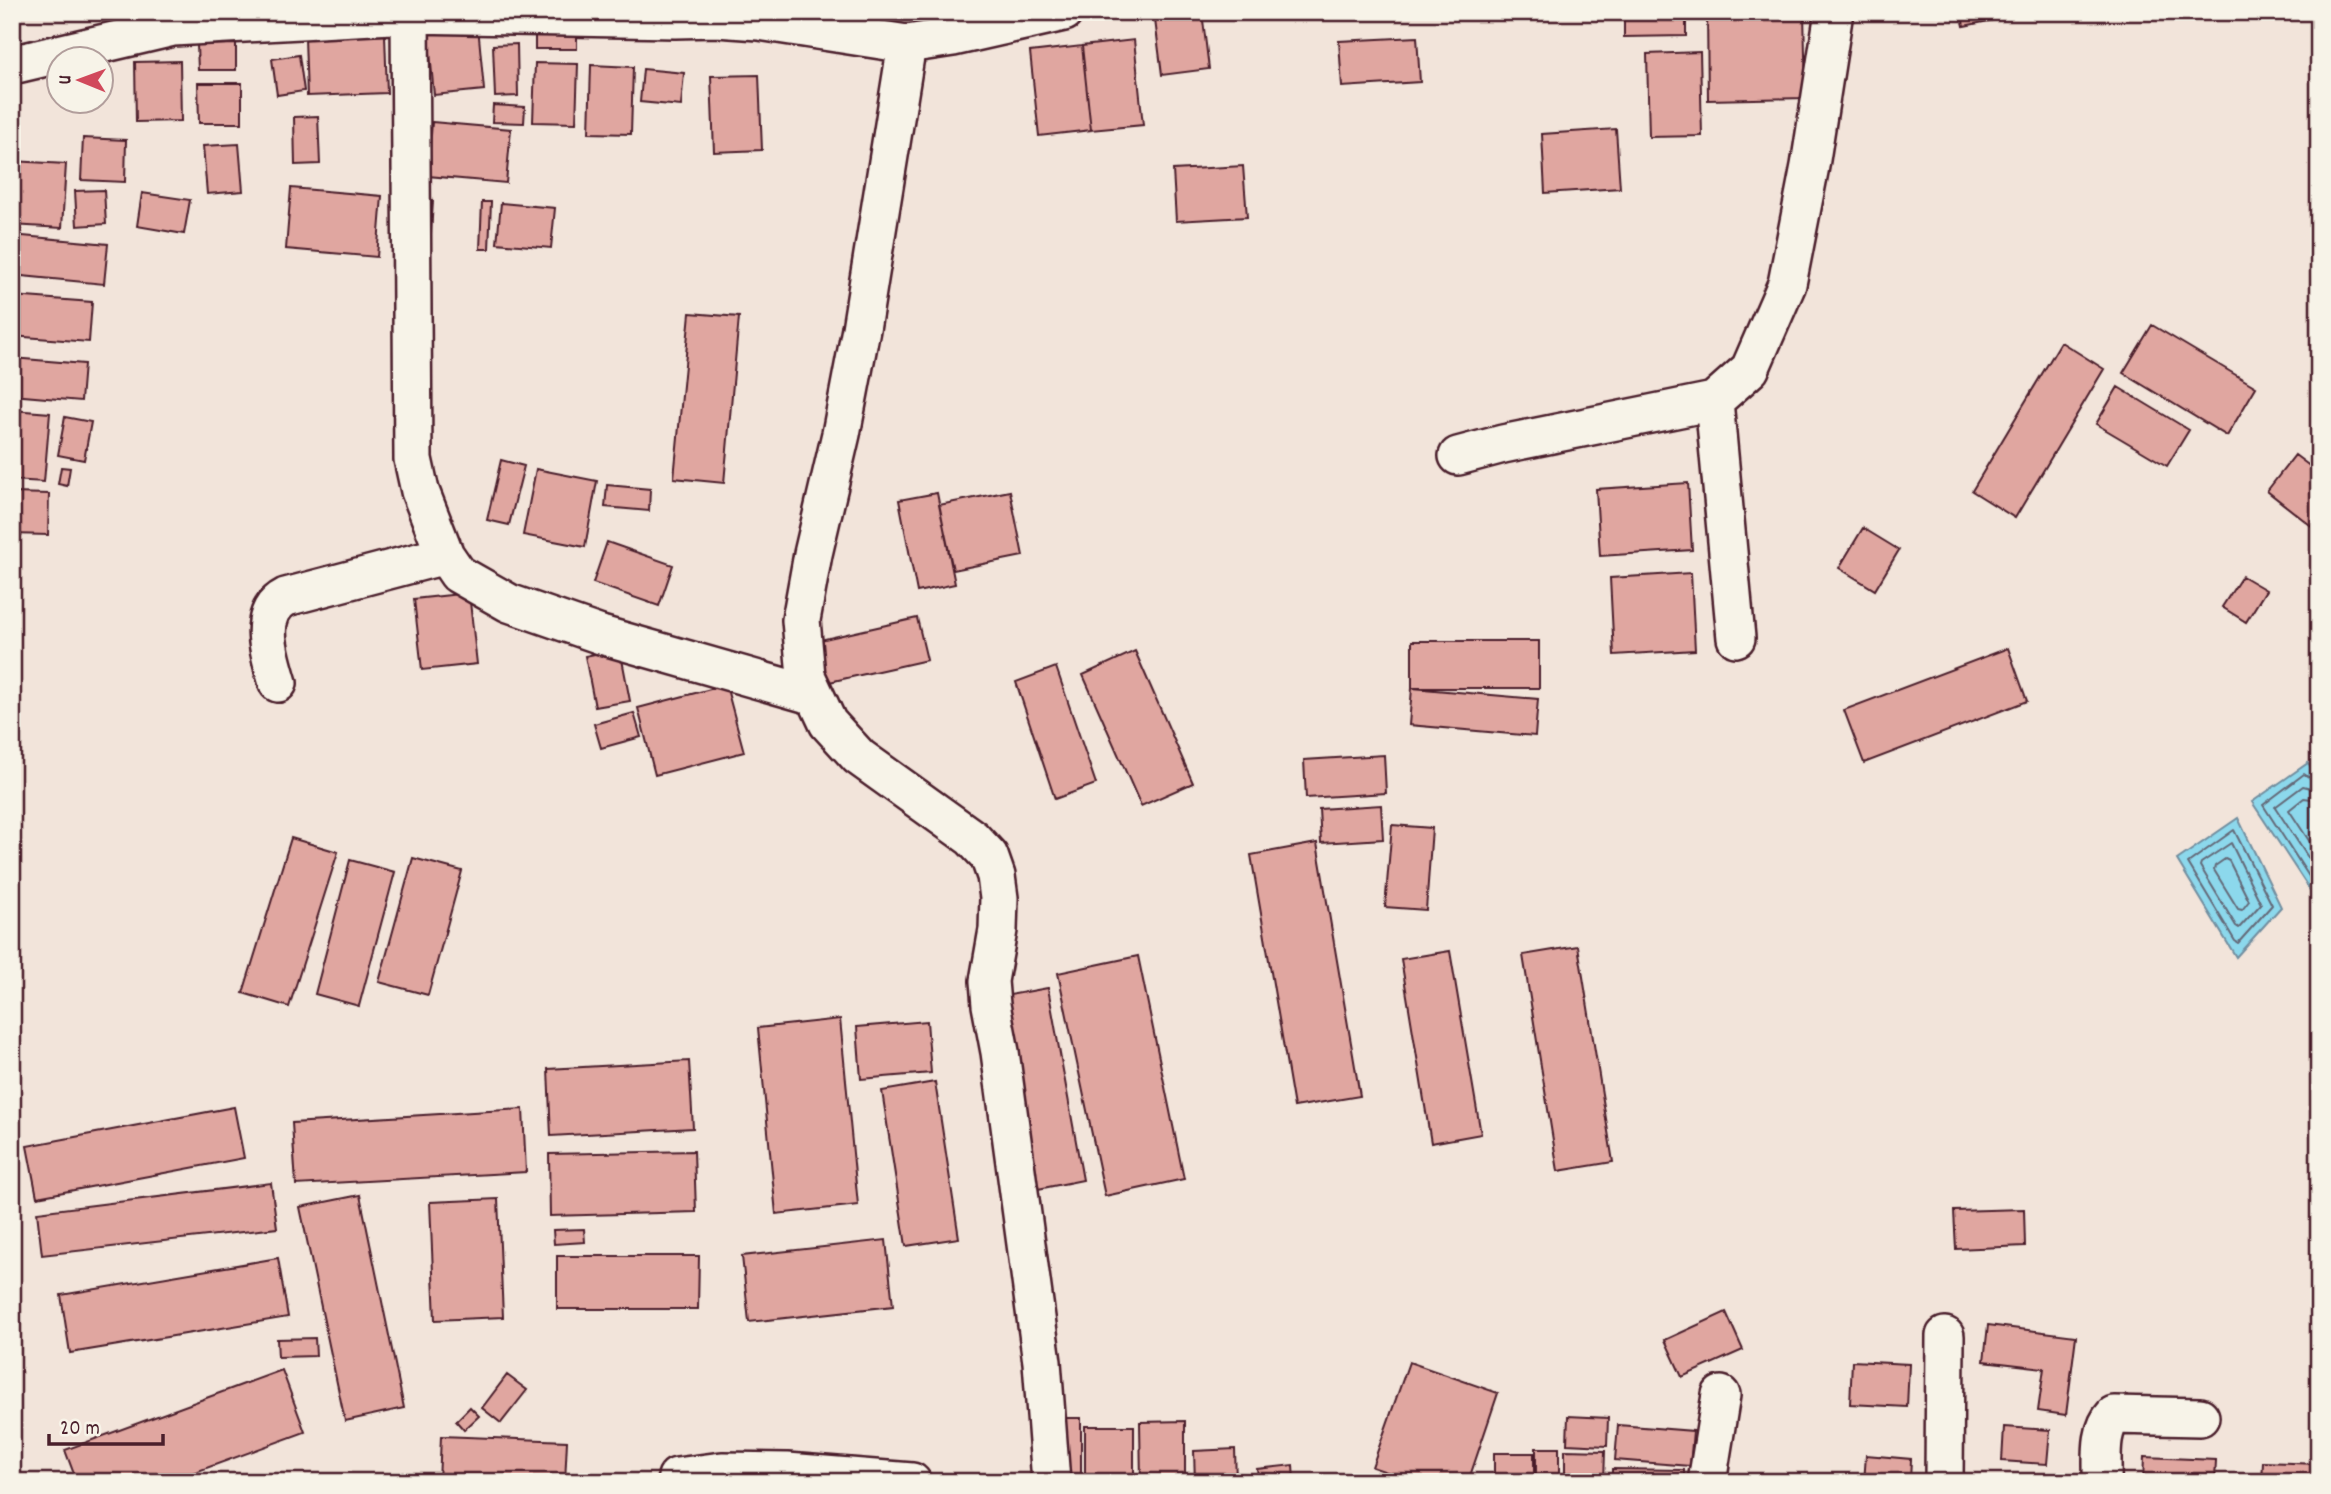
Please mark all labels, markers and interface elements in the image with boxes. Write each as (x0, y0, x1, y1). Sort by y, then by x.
north arrow (46, 46, 116, 116)
text: U (53, 75, 80, 85)
scale bar (49, 1403, 163, 1447)
text: 20 m (60, 1415, 100, 1445)

